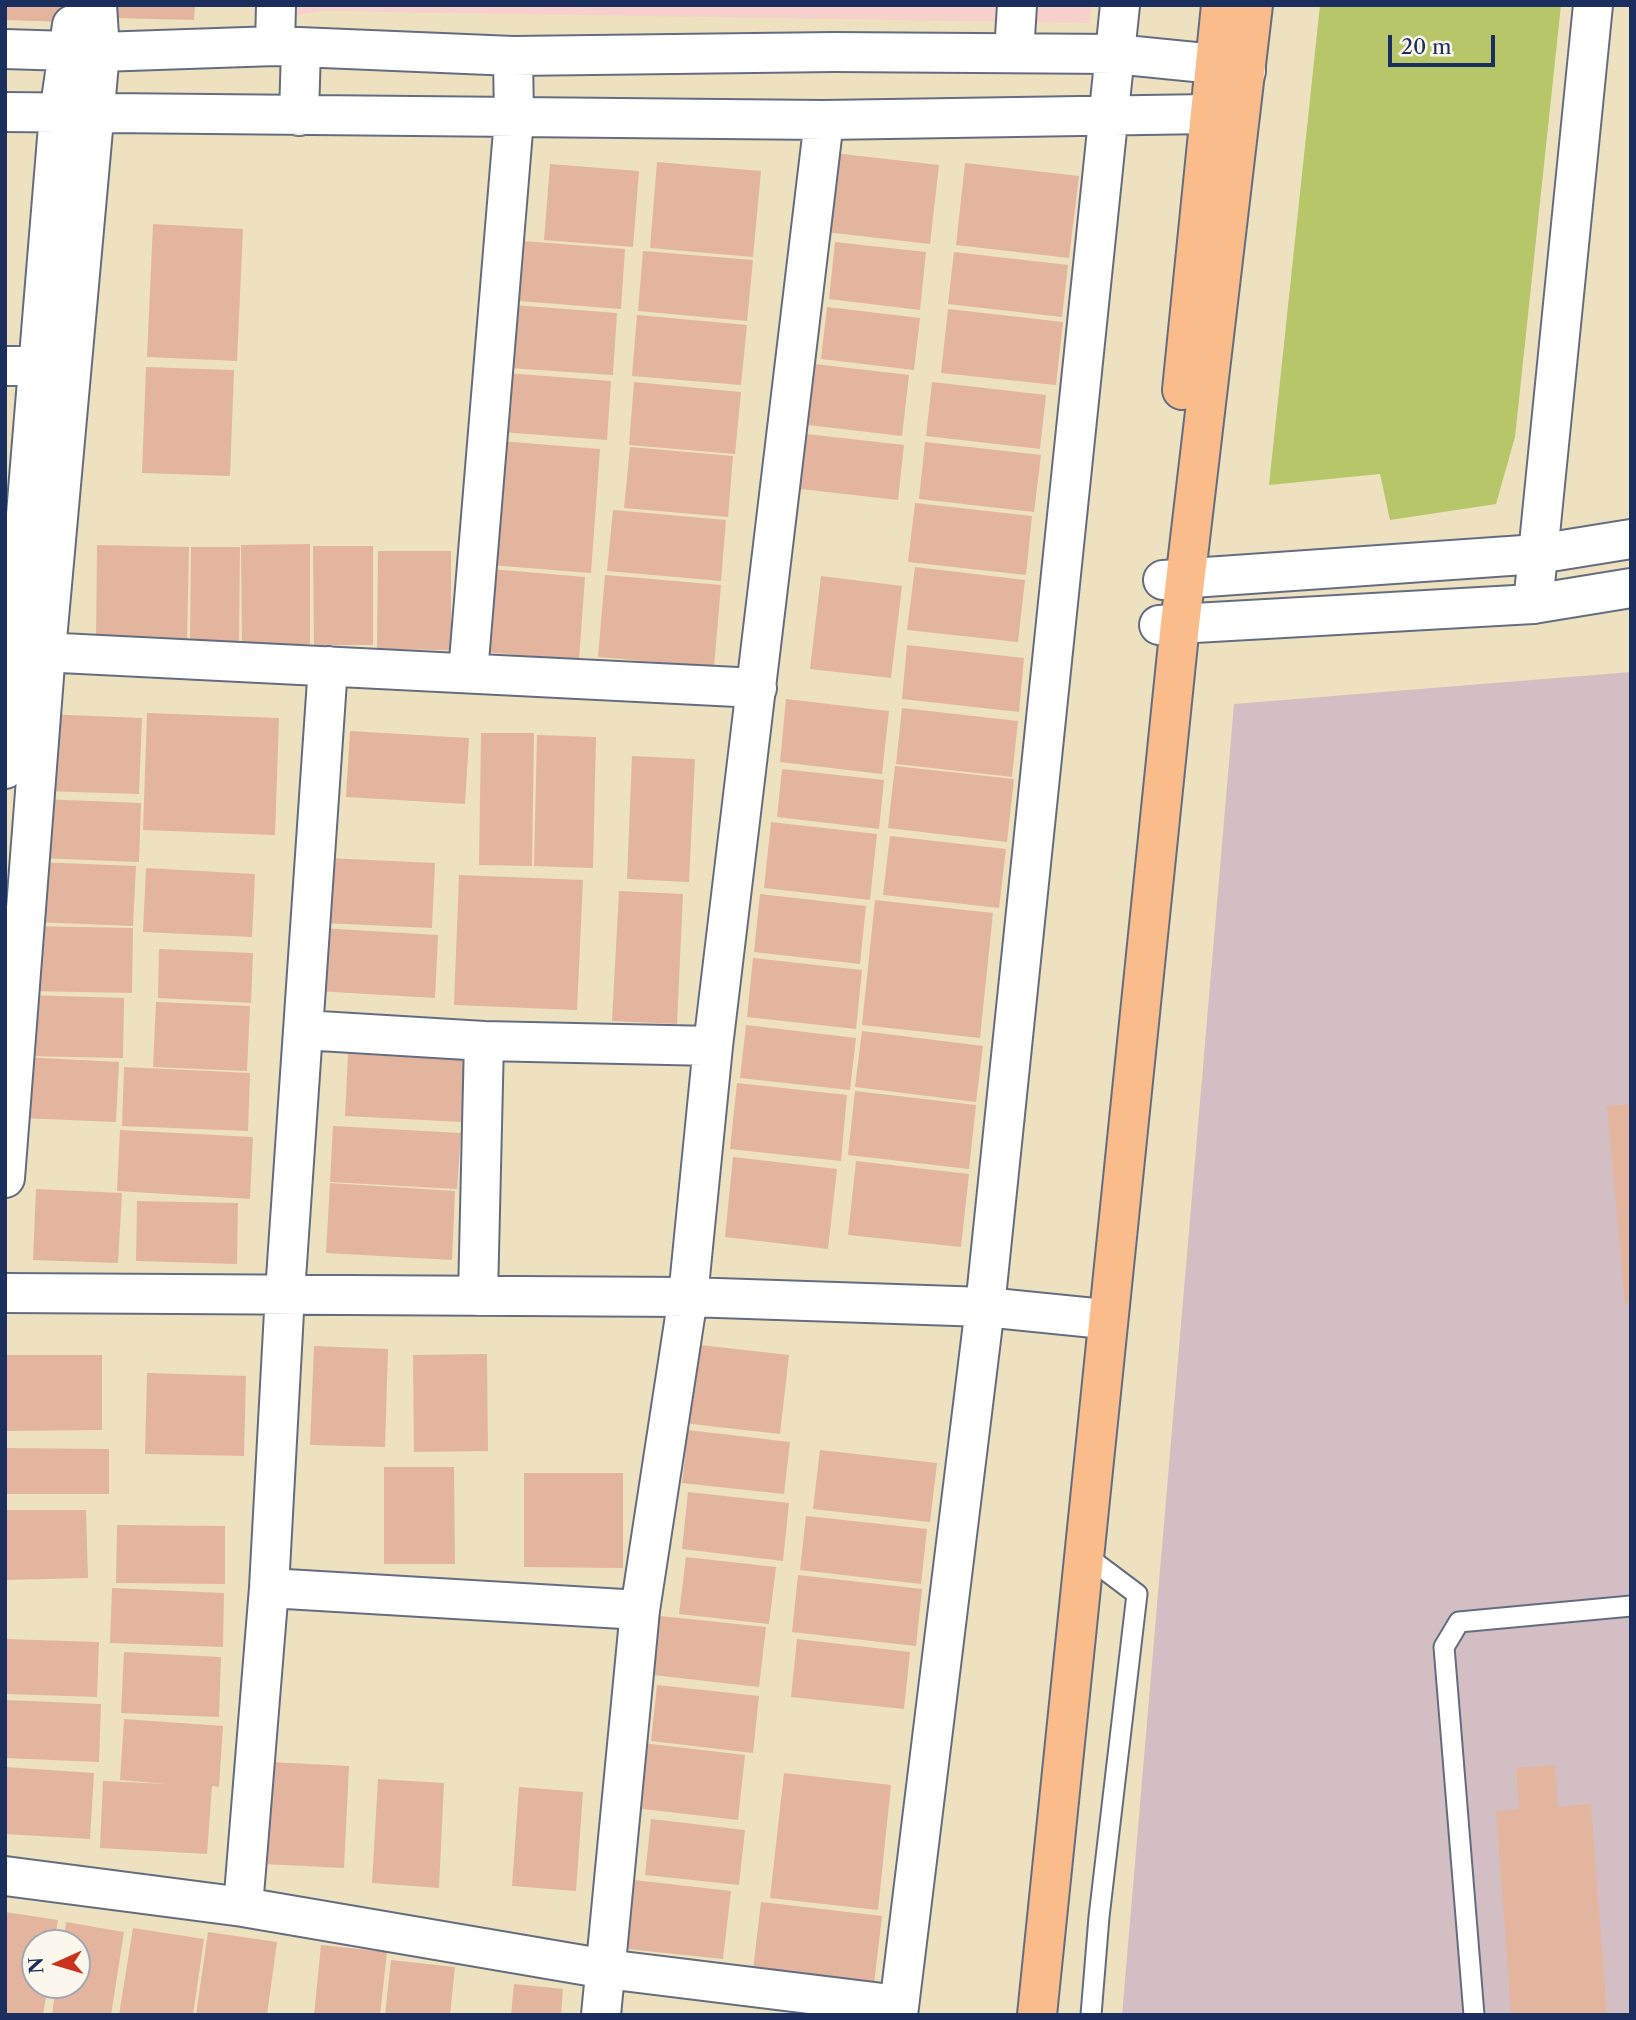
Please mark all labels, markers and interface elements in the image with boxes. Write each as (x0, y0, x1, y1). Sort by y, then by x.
scale bar (1391, 21, 1498, 65)
text: 20 m (1401, 34, 1452, 59)
north arrow (21, 1929, 91, 1999)
text: N (25, 1956, 49, 1974)

